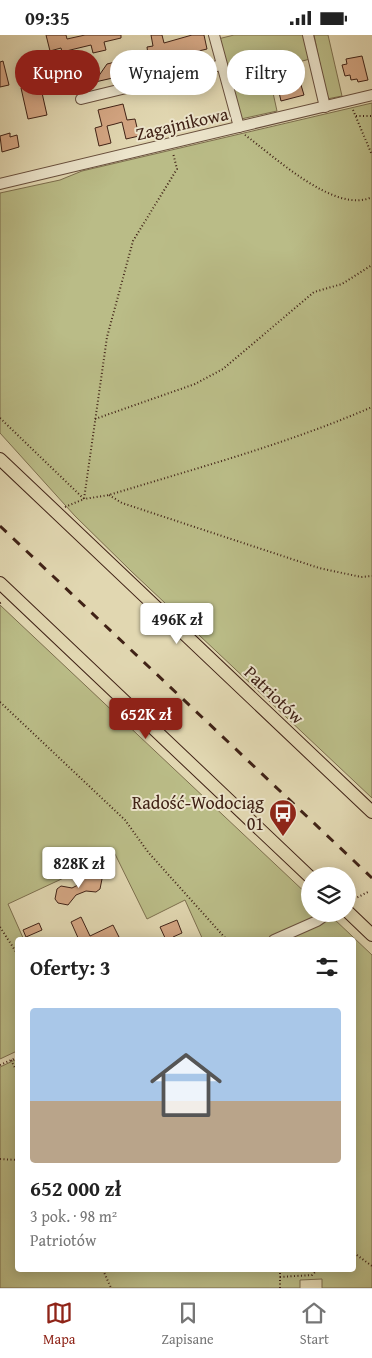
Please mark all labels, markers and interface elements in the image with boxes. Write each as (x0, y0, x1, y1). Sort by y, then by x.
text: 09:35 (25, 4, 70, 32)
chip: Kupno (15, 50, 100, 95)
chip: Wynajem (110, 50, 217, 95)
chip: Filtry (227, 50, 305, 95)
street label: Zagajnikowa (133, 100, 231, 147)
pin: 496K zł (131, 603, 223, 645)
text: 496K zł (151, 607, 203, 631)
street label: Patriotów (238, 659, 311, 730)
pin: 652K zł (100, 697, 192, 740)
text: 652K zł (120, 702, 172, 726)
place label: Radość-Wodociąg 01 (132, 789, 264, 837)
bus stop icon: Radość-Wodociąg 01 (268, 798, 298, 837)
pin: 828K zł (33, 847, 125, 889)
text: 828K zł (53, 851, 105, 875)
map controls (301, 867, 356, 922)
button: layers (301, 867, 356, 922)
text: Oferty: 3 (30, 952, 111, 983)
icon: filters (313, 953, 341, 981)
icon: home (141, 1040, 231, 1130)
text: 652 000 zł (30, 1173, 121, 1204)
text: 3 pok. · 98 m² (30, 1204, 117, 1228)
text: Patriotów (30, 1228, 96, 1252)
tab: Mapa (43, 1299, 75, 1349)
tab: Zapisane (162, 1299, 214, 1349)
tab: Start (300, 1299, 329, 1349)

